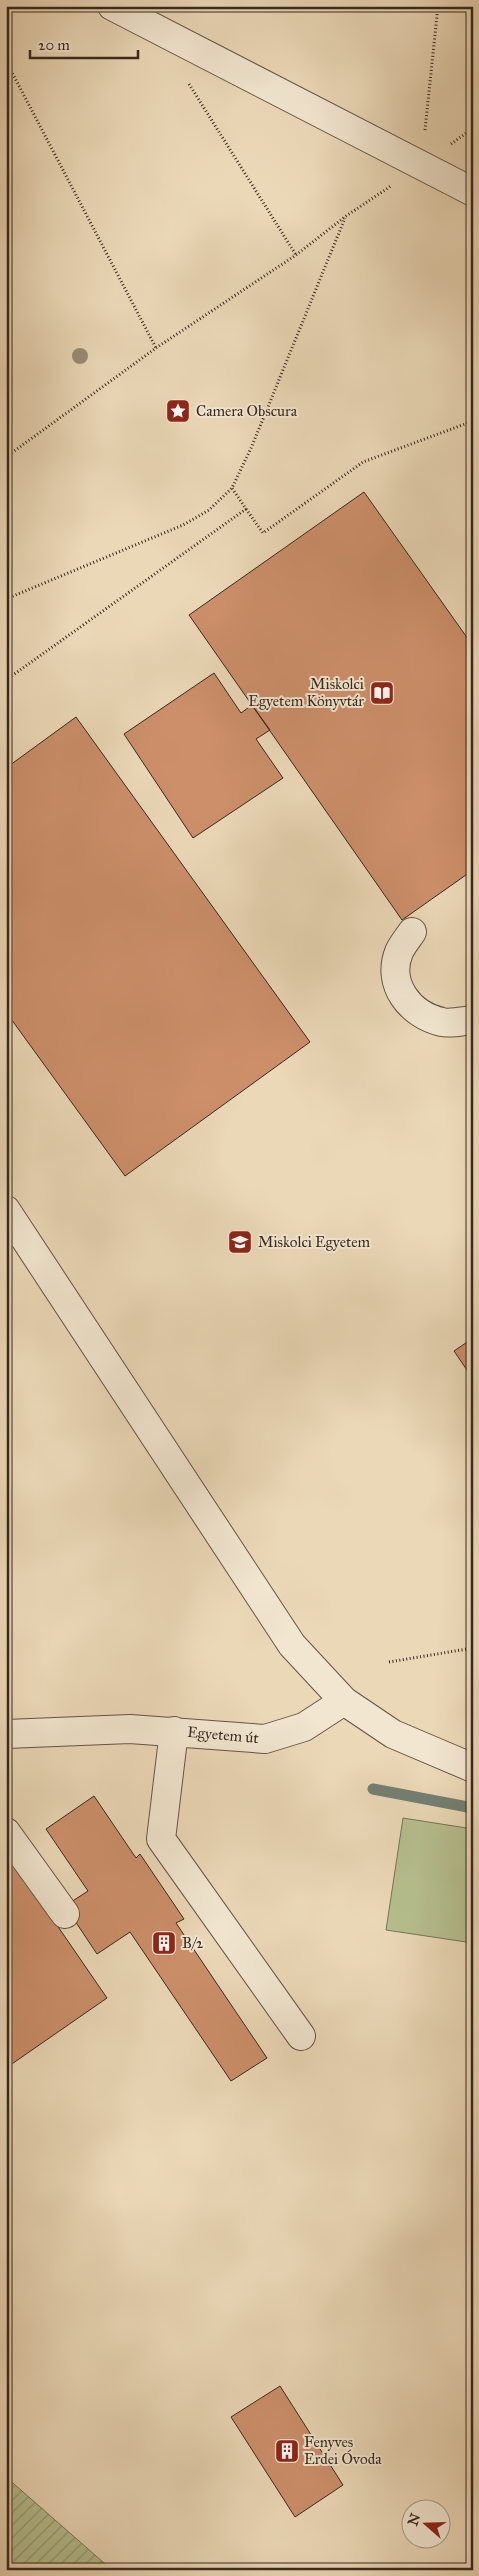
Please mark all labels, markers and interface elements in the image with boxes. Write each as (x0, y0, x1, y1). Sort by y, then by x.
scale bar (30, 28, 138, 60)
text: 20 m (38, 36, 70, 54)
place icon: Camera Obscura (165, 398, 191, 424)
place label: Camera Obscura (196, 402, 298, 420)
place label: Miskolci Egyetem Könyvtár (248, 675, 364, 710)
library icon: Miskolci Egyetem Könyvtár (369, 680, 395, 706)
school or university icon: Miskolci Egyetem (227, 1229, 253, 1255)
place label: Miskolci Egyetem (258, 1233, 371, 1251)
street label: Egyetem út (187, 1723, 260, 1747)
building icon: B/2 (151, 1930, 177, 1956)
place label: B/2 (182, 1934, 204, 1952)
place label: Fenyves Erdei Óvoda (304, 2433, 382, 2468)
building icon: Fenyves Erdei Óvoda (274, 2438, 300, 2464)
north arrow (402, 2498, 452, 2548)
text: N (404, 2511, 424, 2528)

